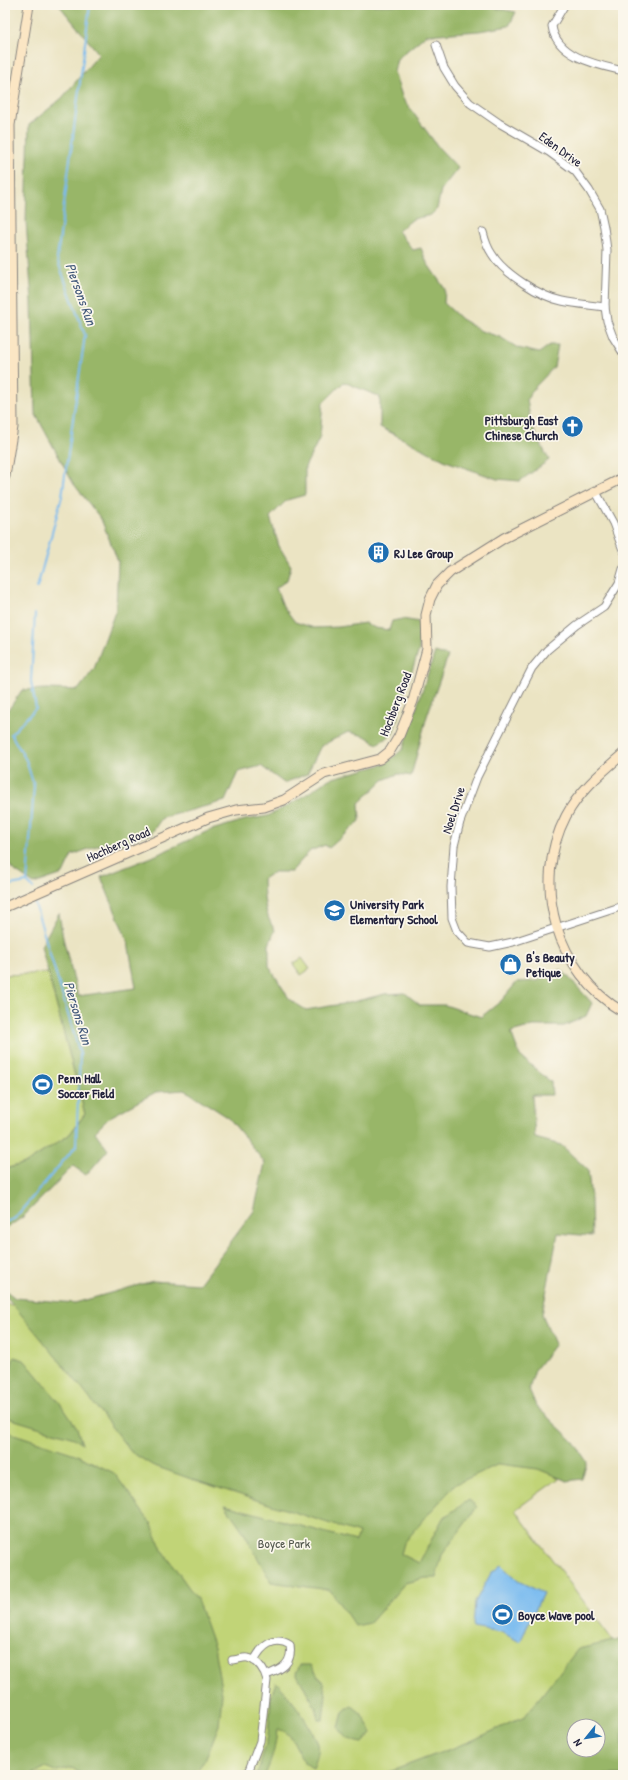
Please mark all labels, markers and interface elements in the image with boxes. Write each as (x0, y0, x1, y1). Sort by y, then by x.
street label: Eden Drive (536, 127, 586, 171)
water label: Piersons Run (61, 260, 102, 329)
place label: Pittsburgh East Chinese Church (485, 411, 559, 444)
church icon: Pittsburgh East Chinese Church (560, 414, 586, 440)
building icon: RJ Lee Group (366, 540, 392, 566)
place label: RJ Lee Group (394, 544, 454, 563)
street label: Hochberg Road (375, 669, 415, 739)
street label: Noel Drive (437, 784, 469, 836)
street label: Hochberg Road (84, 822, 152, 866)
place label: University Park Elementary School (350, 895, 438, 929)
school or university icon: University Park Elementary School (321, 898, 347, 924)
place label: B's Beauty Petique (526, 948, 575, 982)
shop icon: B's Beauty Petique (497, 951, 523, 977)
water label: Piersons Run (60, 979, 98, 1048)
place label: Penn Hall Soccer Field (58, 1069, 115, 1102)
sports icon: Penn Hall Soccer Field (29, 1072, 55, 1098)
park label: Boyce Park (258, 1534, 311, 1552)
sports icon: Boyce Wave pool (490, 1602, 516, 1628)
place label: Boyce Wave pool (518, 1606, 595, 1625)
north arrow (566, 1718, 606, 1758)
text: N (570, 1737, 585, 1749)

